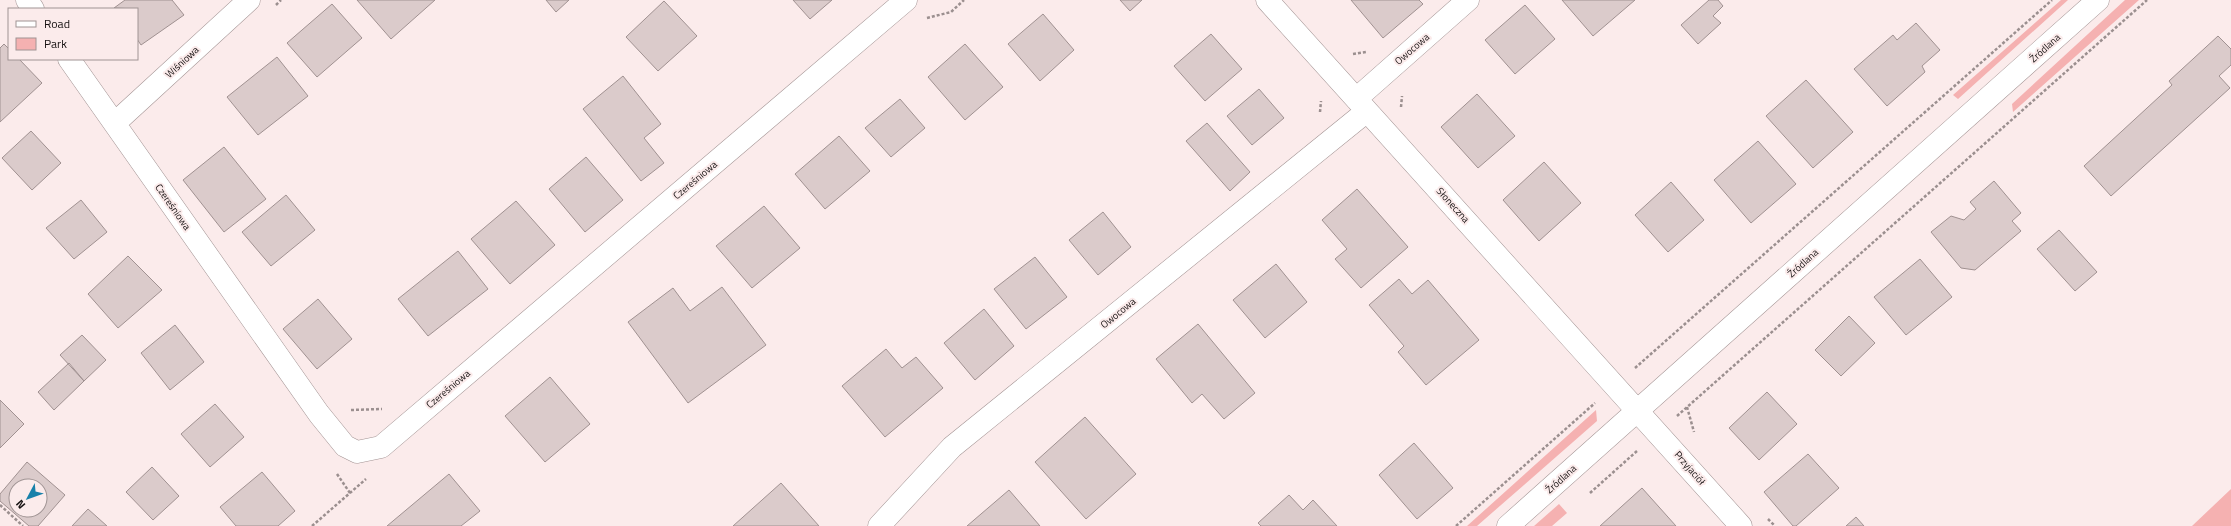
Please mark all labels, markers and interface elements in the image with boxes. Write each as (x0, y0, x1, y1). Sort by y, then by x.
legend (8, 8, 138, 60)
text: Road (44, 14, 70, 33)
street label: Owocowa (1391, 30, 1433, 68)
street label: Źródlana (2026, 30, 2064, 66)
text: Park (44, 34, 67, 53)
street label: Wiśniowa (162, 43, 202, 81)
street label: Czereśniowa (670, 157, 720, 203)
street label: Czereśniowa (152, 181, 194, 233)
street label: Słoneczna (1433, 184, 1473, 226)
street label: Źródlana (1784, 245, 1822, 281)
street label: Owocowa (1097, 294, 1139, 332)
street label: Czereśniowa (423, 366, 473, 412)
street label: Przyjaciół (1671, 448, 1709, 488)
street label: Źródlana (1542, 461, 1580, 497)
north arrow (8, 478, 48, 518)
text: N (12, 496, 29, 513)

